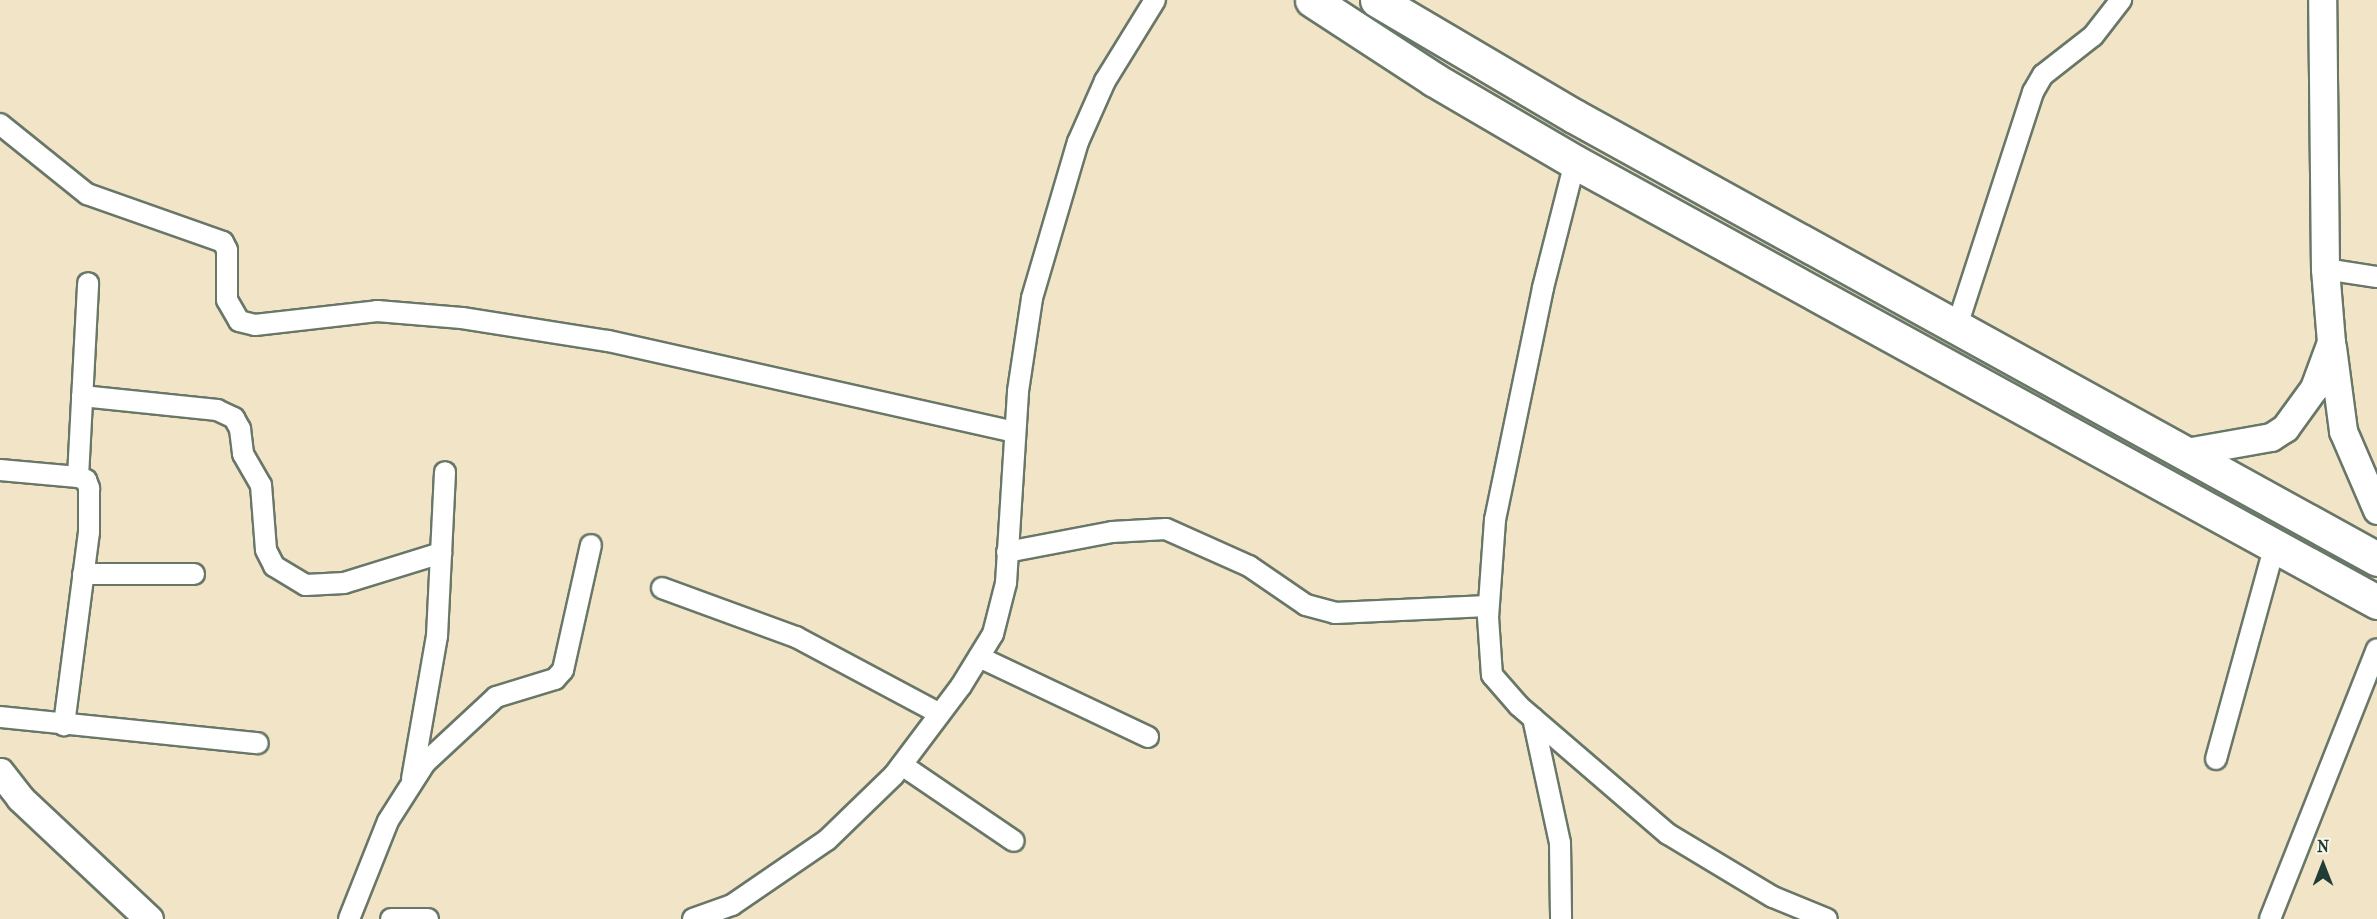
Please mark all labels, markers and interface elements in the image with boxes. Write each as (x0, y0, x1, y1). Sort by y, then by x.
north arrow (2293, 835, 2353, 895)
text: N (2317, 837, 2329, 856)

